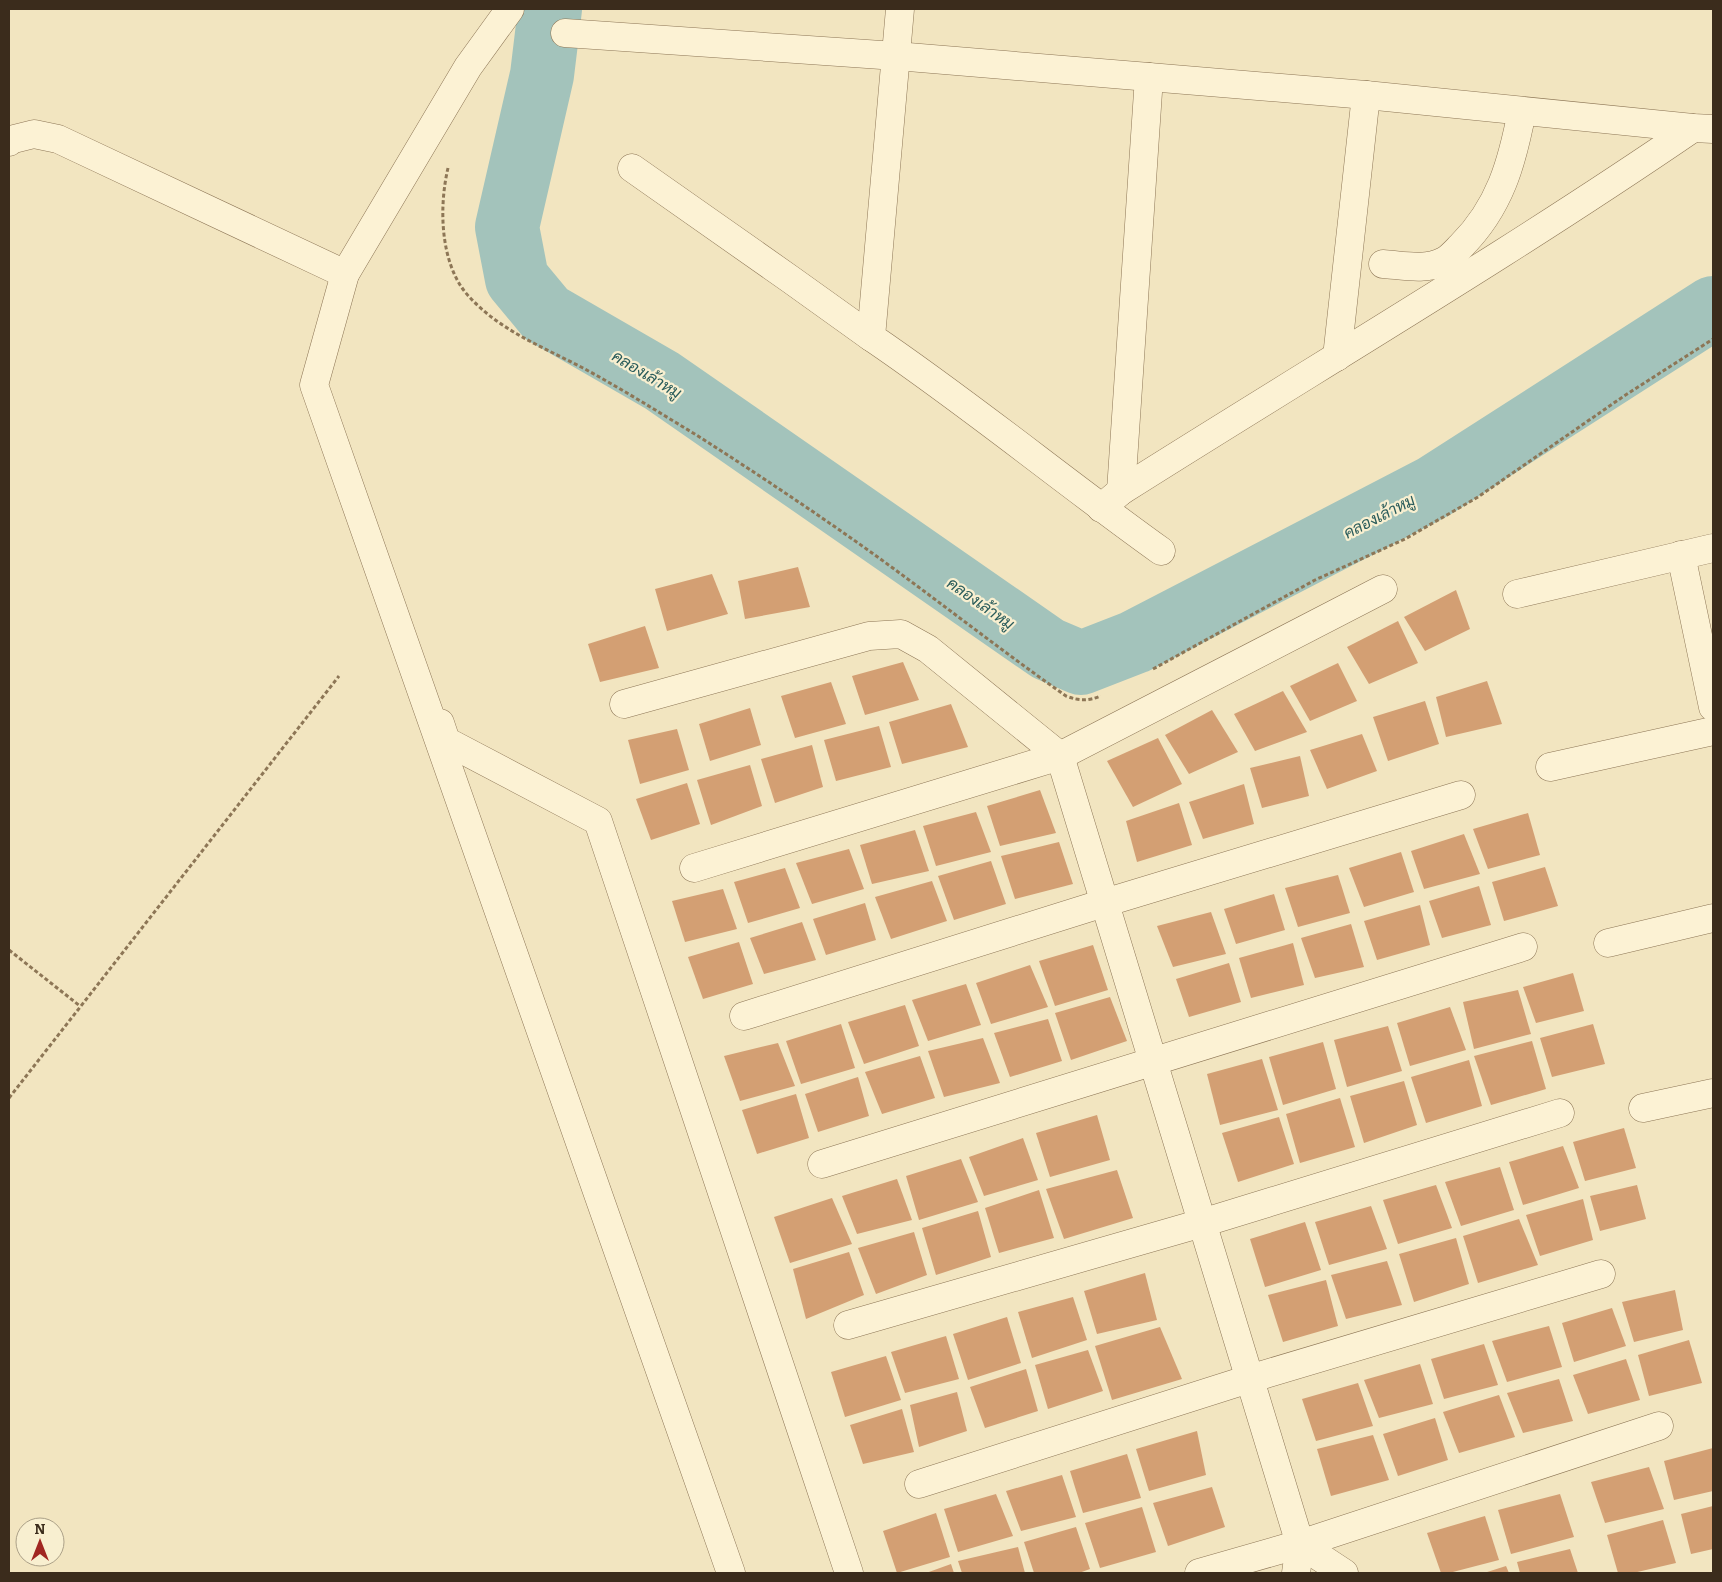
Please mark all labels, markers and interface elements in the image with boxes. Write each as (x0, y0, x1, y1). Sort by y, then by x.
water label: คลองเล้าหมู (608, 345, 686, 404)
water label: คลองเล้าหมู (1339, 489, 1419, 544)
water label: คลองเล้าหมู (942, 572, 1019, 635)
north arrow (15, 1517, 65, 1567)
text: N (35, 1521, 46, 1538)

